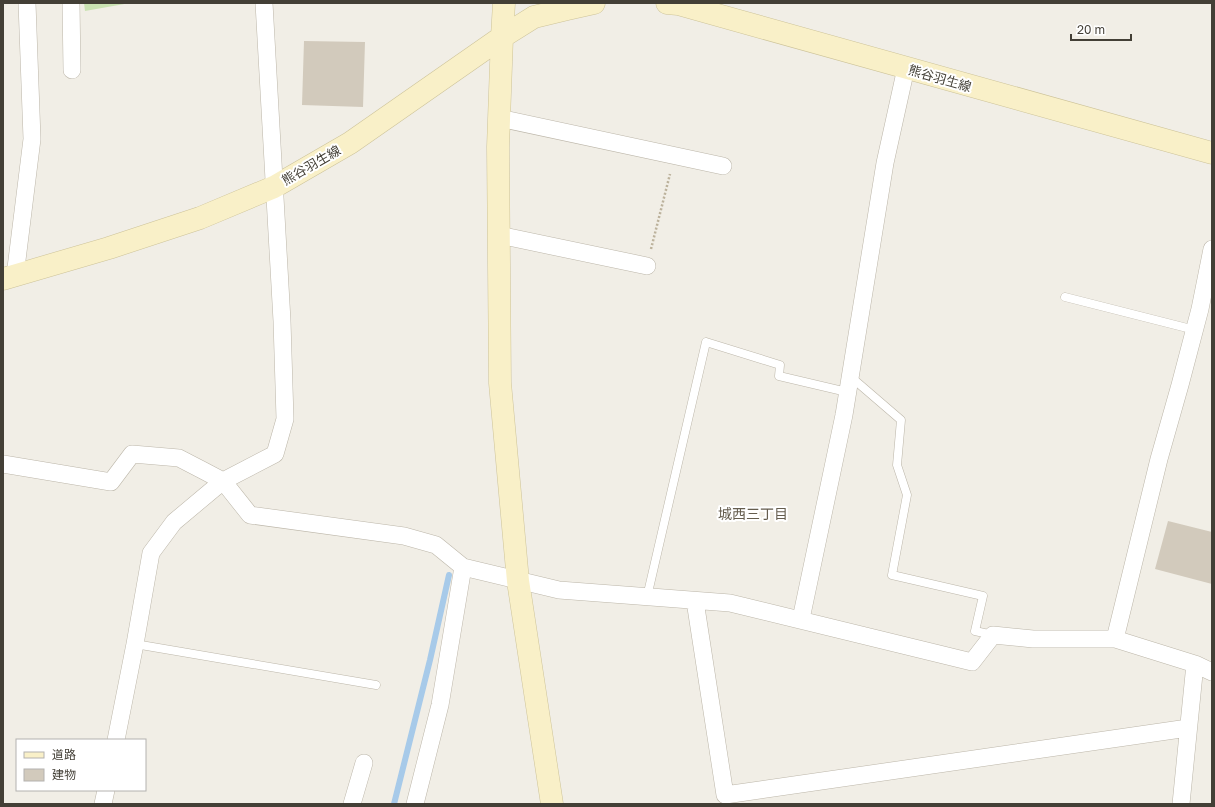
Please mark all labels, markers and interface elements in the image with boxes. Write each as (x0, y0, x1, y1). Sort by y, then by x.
scale bar (1071, 16, 1131, 42)
text: 20 m (1077, 22, 1105, 37)
street label: 熊谷羽生線 (907, 61, 973, 95)
street label: 熊谷羽生線 (279, 142, 343, 188)
district label: 城西三丁目 (718, 505, 788, 522)
legend (16, 739, 146, 791)
text: 道路 (52, 747, 76, 762)
text: 建物 (52, 767, 76, 782)

